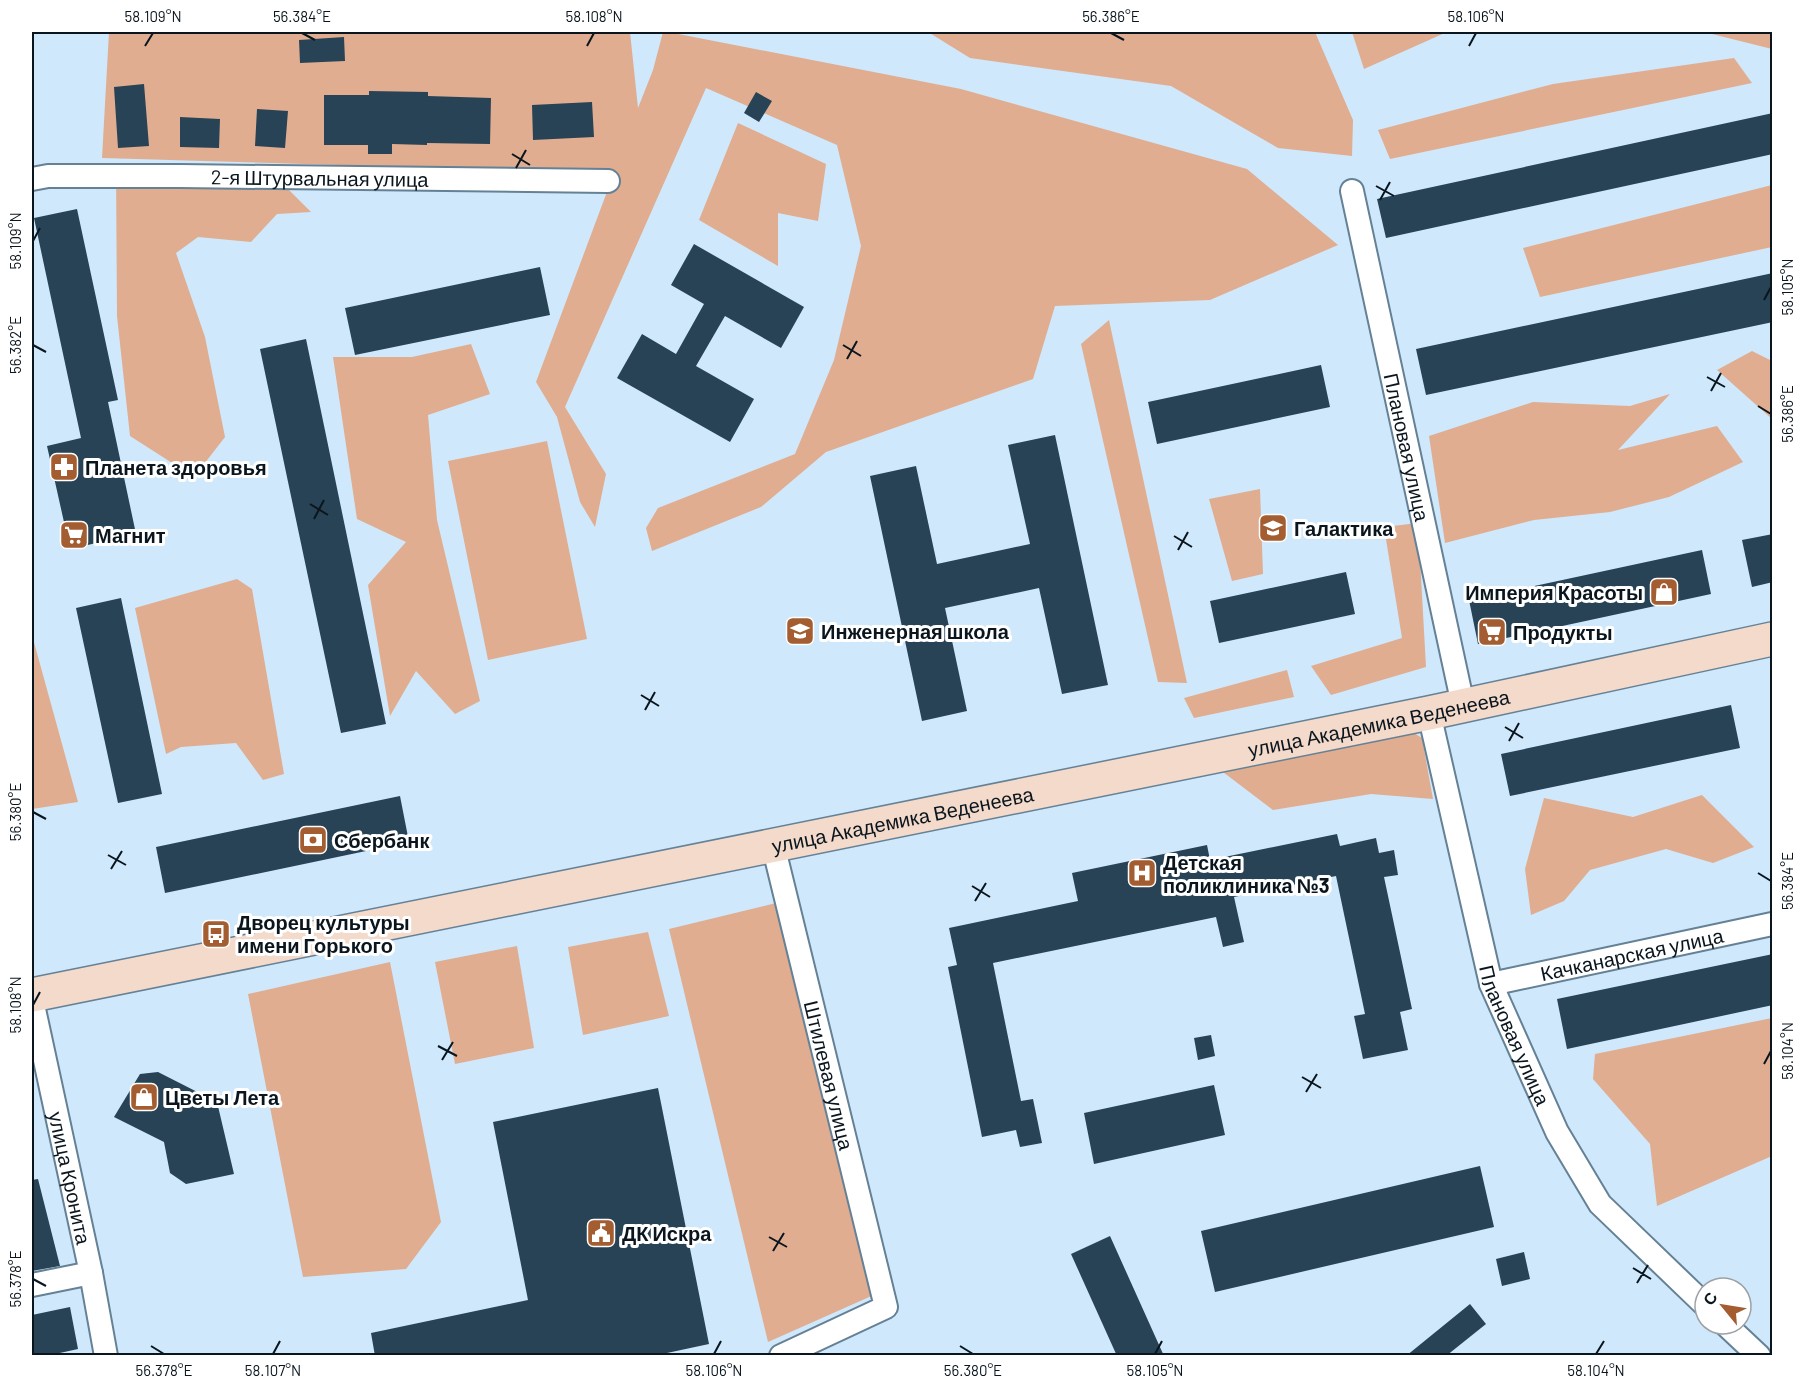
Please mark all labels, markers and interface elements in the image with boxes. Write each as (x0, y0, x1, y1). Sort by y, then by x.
text: 58.109°N (124, 7, 182, 25)
text: 56.384°E (273, 7, 331, 25)
text: 58.108°N (565, 7, 623, 25)
text: 56.386°E (1082, 7, 1140, 25)
text: 58.106°N (1447, 7, 1505, 25)
street label: 2-я Штурвальная улица (211, 164, 430, 191)
text: 58.109°N (6, 212, 24, 270)
text: 58.105°N (1778, 259, 1796, 316)
text: 56.382°E (6, 316, 24, 374)
street label: Плановая улица (1380, 371, 1435, 524)
text: 56.386°E (1778, 385, 1796, 443)
pharmacy icon: Планета здоровья (48, 451, 80, 483)
place label: Планета здоровья (85, 455, 267, 479)
school or university icon: Галактика (1257, 512, 1289, 544)
place label: Галактика (1294, 516, 1394, 540)
supermarket icon: Магнит (58, 519, 90, 551)
place label: Магнит (95, 523, 166, 547)
shop icon: Империя Красоты (1648, 576, 1680, 608)
place label: Империя Красоты (1465, 580, 1643, 604)
school or university icon: Инженерная школа (784, 615, 816, 647)
supermarket icon: Продукты (1476, 616, 1508, 648)
place label: Инженерная школа (821, 619, 1010, 643)
place label: Продукты (1513, 620, 1613, 644)
street label: улица Академика Веденеева (1246, 684, 1513, 761)
street label: улица Академика Веденеева (770, 781, 1036, 857)
text: 56.380°E (6, 783, 24, 841)
bank icon: Сбербанк (297, 824, 329, 856)
place label: Сбербанк (334, 828, 430, 852)
place label: Детская поликлиника №3 (1163, 850, 1330, 897)
text: 56.384°E (1778, 852, 1796, 910)
hospital icon: Детская поликлиника №3 (1126, 857, 1158, 889)
place label: Дворец культуры имени Горького (237, 910, 410, 957)
bus stop icon: Дворец культуры имени Горького (200, 918, 232, 950)
street label: Качканарская улица (1538, 923, 1726, 985)
street label: Плановая улица (1475, 962, 1556, 1110)
text: 58.108°N (6, 976, 24, 1034)
street label: Штилевая улица (799, 998, 859, 1153)
text: 58.104°N (1778, 1022, 1796, 1080)
shop icon: Цветы Лета (128, 1081, 160, 1113)
place label: Цветы Лета (165, 1085, 280, 1109)
street label: улица Кронита (44, 1109, 97, 1247)
public building icon: ДК Искра (585, 1217, 617, 1249)
place label: ДК Искра (622, 1221, 712, 1245)
text: 56.378°E (6, 1250, 24, 1308)
north arrow (1693, 1276, 1753, 1336)
text: С (1698, 1288, 1721, 1308)
text: 56.378°E (135, 1361, 193, 1379)
text: 58.107°N (245, 1361, 301, 1379)
text: 58.106°N (685, 1361, 743, 1379)
text: 56.380°E (944, 1361, 1002, 1379)
text: 58.105°N (1127, 1361, 1184, 1379)
text: 58.104°N (1567, 1361, 1625, 1379)

